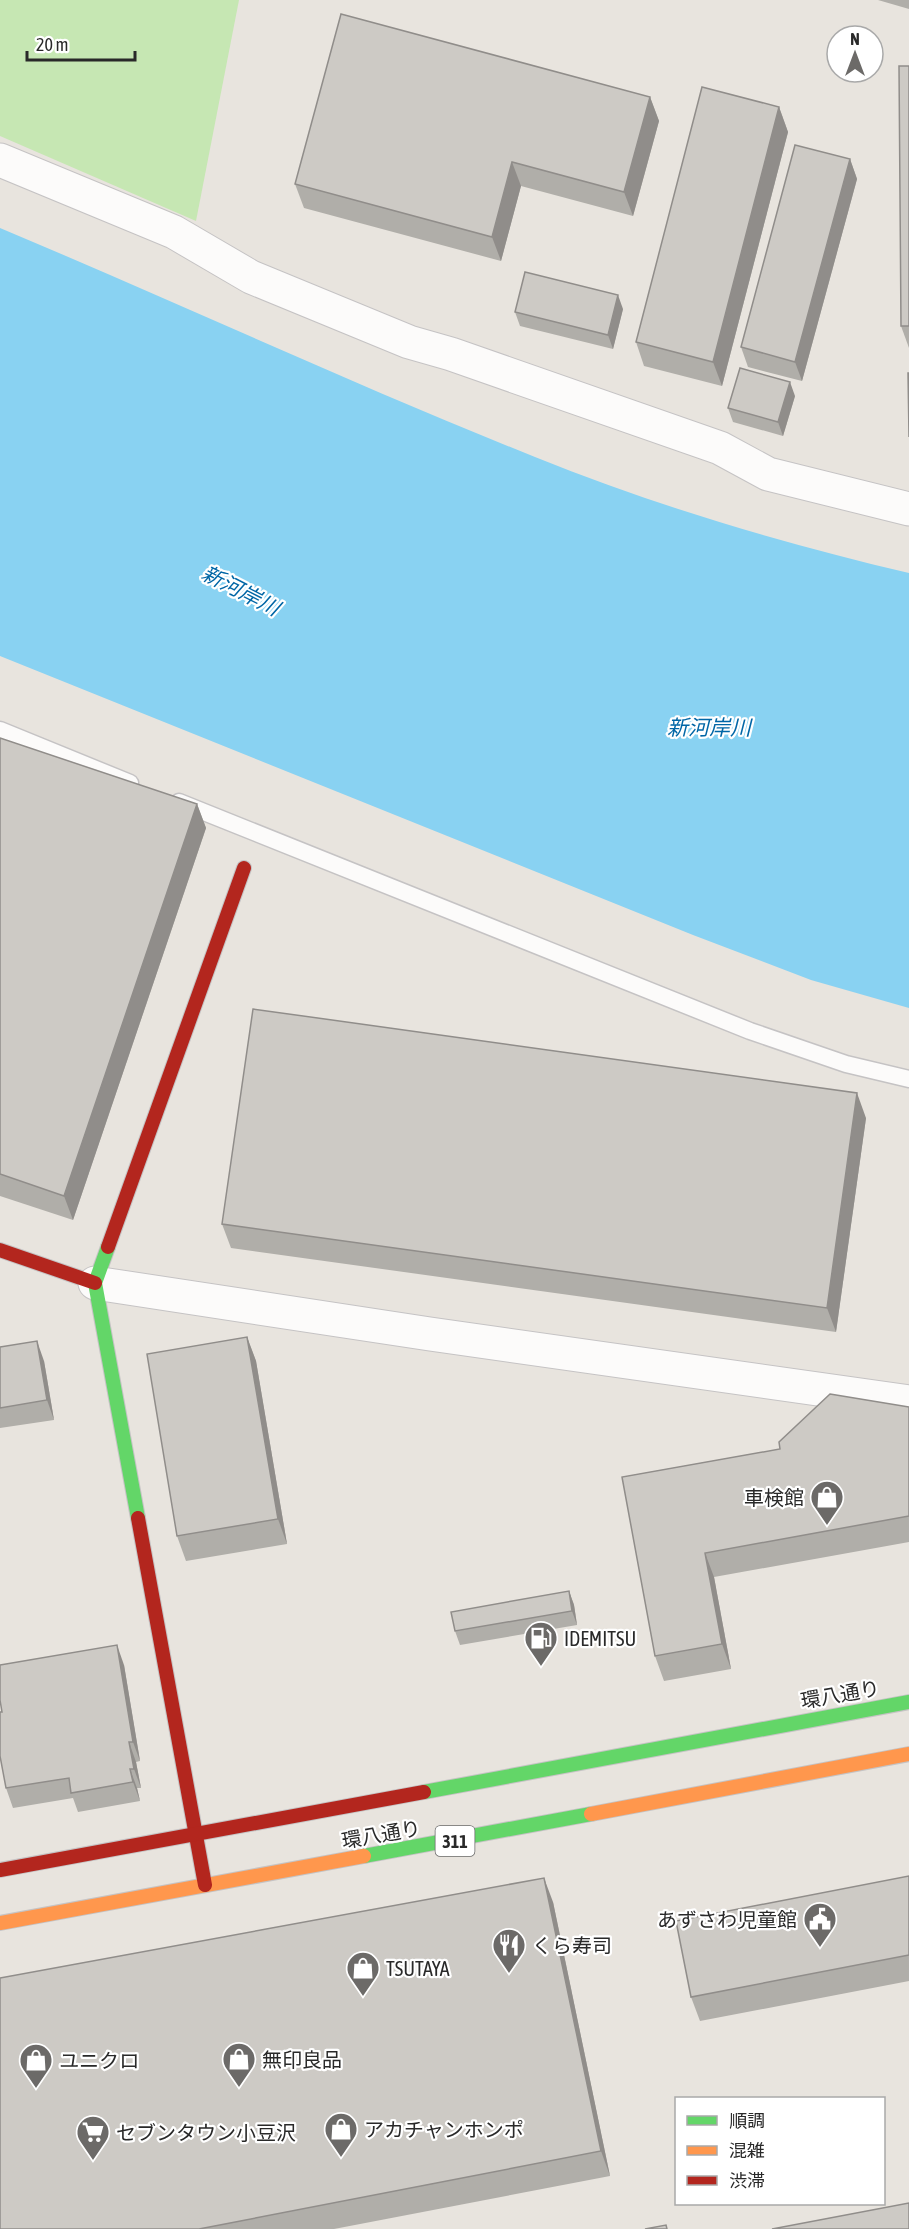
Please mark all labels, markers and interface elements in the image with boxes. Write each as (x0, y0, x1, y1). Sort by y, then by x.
scale bar (27, 24, 135, 62)
north arrow (825, 24, 885, 84)
text: N (850, 30, 860, 48)
text: 20 m (36, 34, 68, 55)
water label: 新河岸川 (198, 560, 286, 621)
water label: 新河岸川 (667, 715, 753, 739)
shop icon: 車検館 (809, 1479, 845, 1526)
place label: 車検館 (744, 1486, 804, 1509)
fuel station icon: IDEMITSU (523, 1620, 559, 1667)
place label: IDEMITSU (564, 1627, 636, 1650)
street label: 環八通り (799, 1676, 881, 1712)
street label: 環八通り (340, 1816, 422, 1852)
road number: 311 (436, 1826, 474, 1856)
public building icon: あずさわ児童館 (802, 1901, 838, 1948)
place label: あずさわ児童館 (657, 1908, 797, 1931)
restaurant icon: くら寿司 (491, 1927, 527, 1974)
place label: くら寿司 (532, 1934, 612, 1957)
shop icon: TSUTAYA (345, 1950, 381, 1997)
place label: TSUTAYA (386, 1957, 450, 1980)
shop icon: 無印良品 (221, 2041, 257, 2088)
shop icon: ユニクロ (18, 2042, 54, 2089)
place label: 無印良品 (262, 2048, 342, 2071)
place label: ユニクロ (59, 2049, 139, 2072)
legend (675, 2097, 885, 2205)
text: 順調 (729, 2110, 765, 2131)
shop icon: アカチャンホンポ (323, 2111, 359, 2158)
supermarket icon: セブンタウン小豆沢 (75, 2114, 111, 2161)
place label: アカチャンホンポ (364, 2118, 524, 2141)
place label: セブンタウン小豆沢 (116, 2121, 296, 2144)
text: 混雑 (729, 2140, 765, 2161)
text: 渋滞 (729, 2170, 765, 2191)

